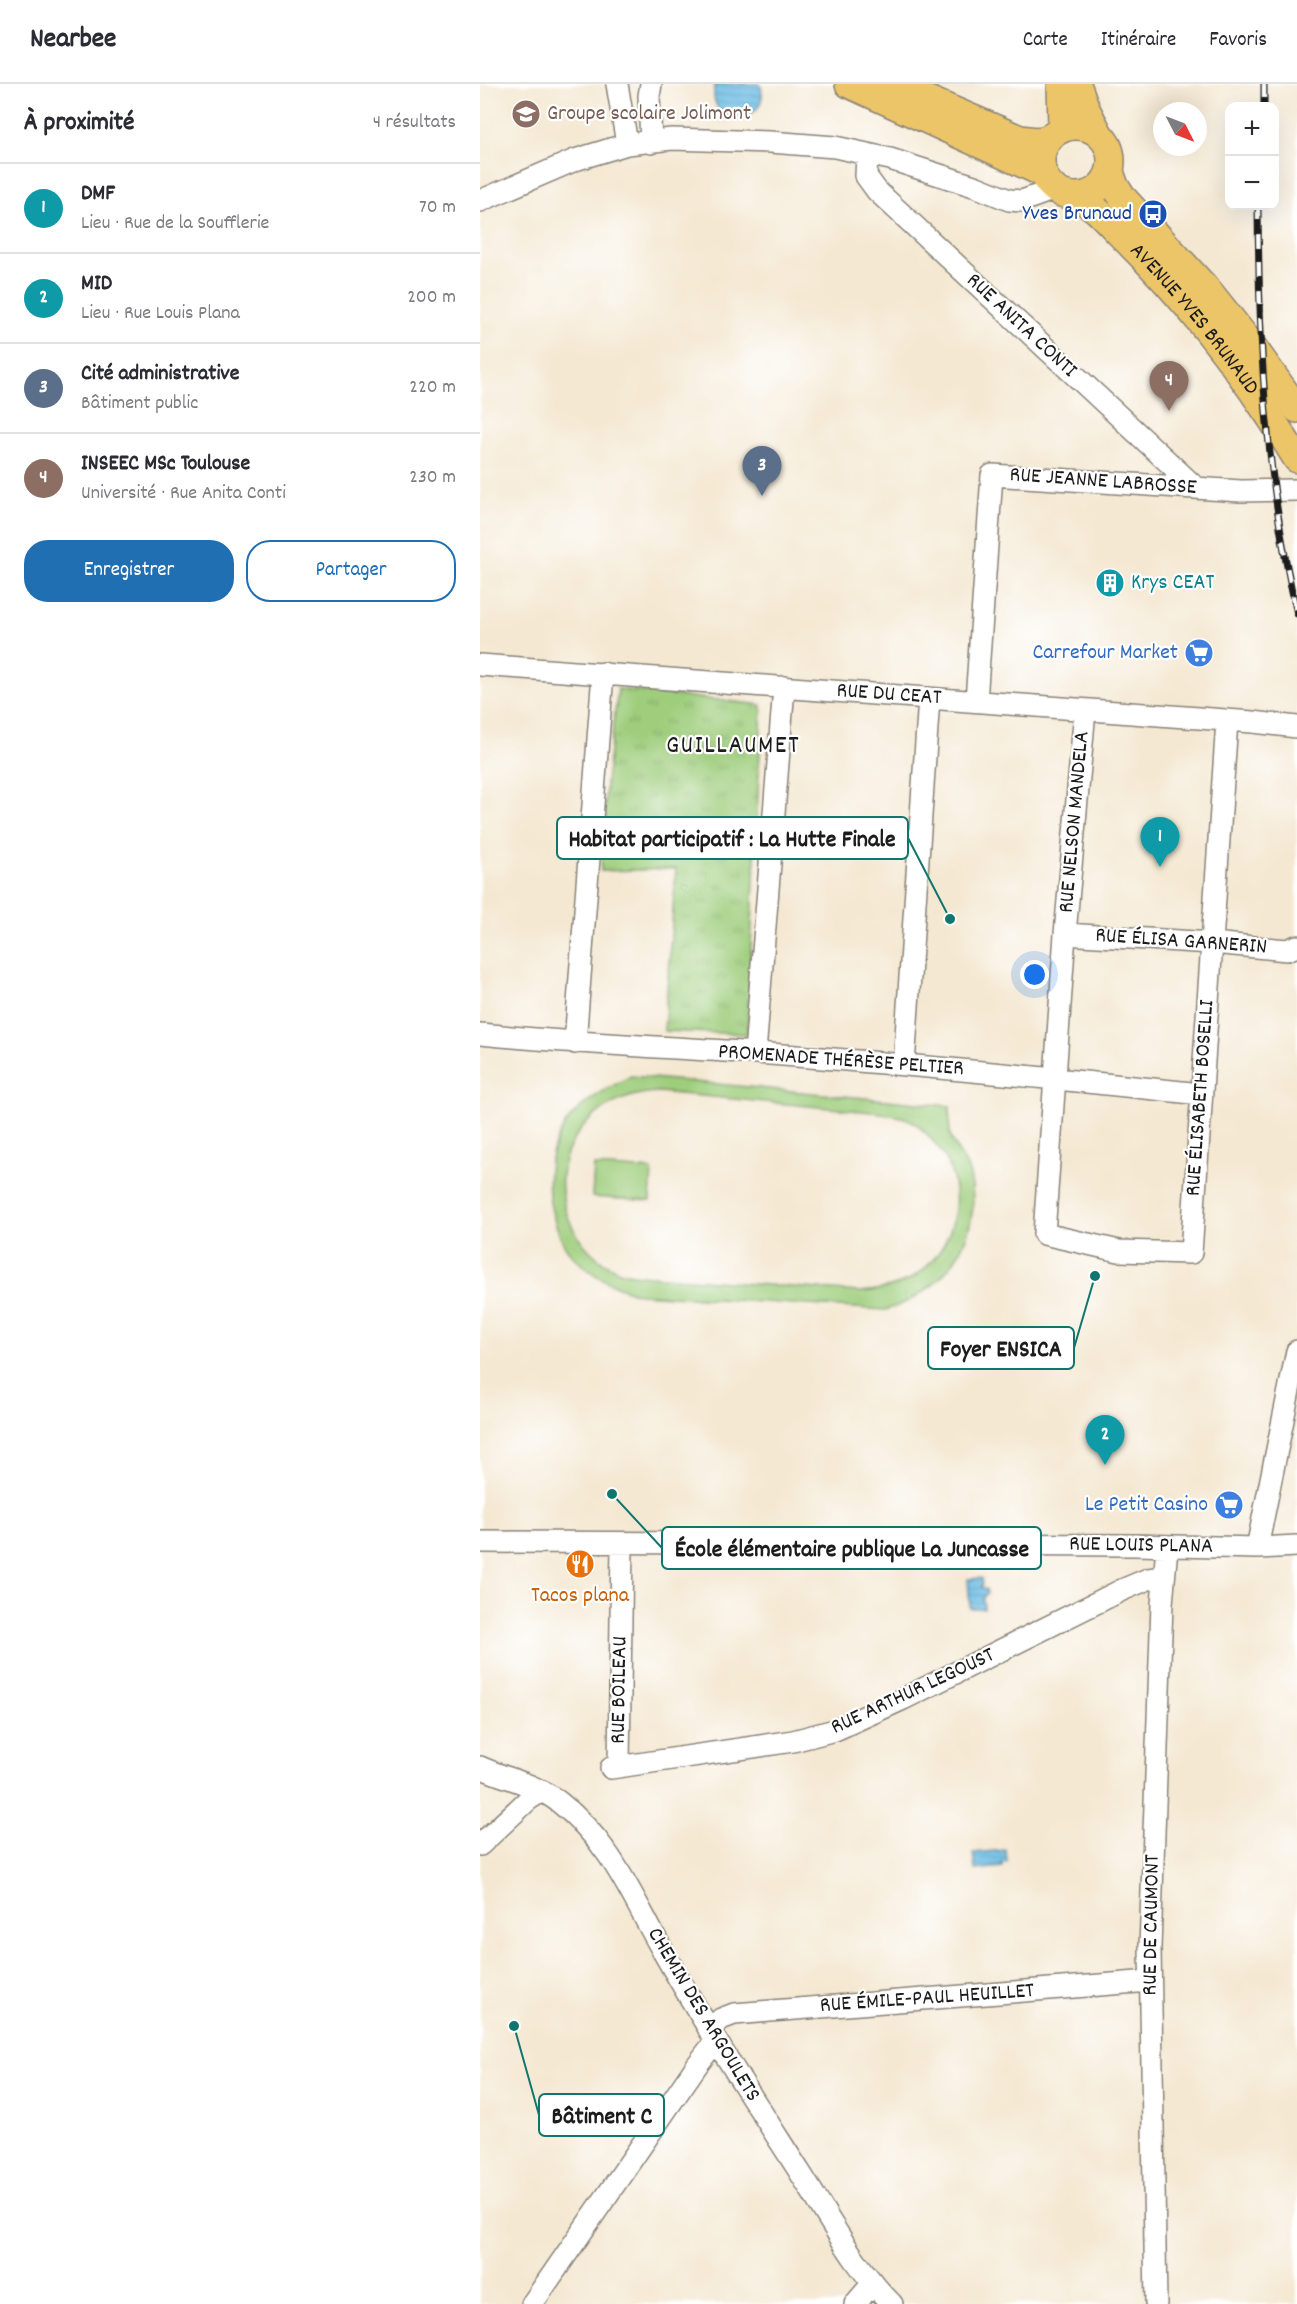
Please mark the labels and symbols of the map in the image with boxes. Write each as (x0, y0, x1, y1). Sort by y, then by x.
school or university icon: Groupe scolaire Jolimont (510, 98, 542, 130)
place label: Groupe scolaire Jolimont (547, 99, 751, 130)
north arrow (1153, 102, 1207, 156)
bus stop icon: Yves Brunaud (1137, 198, 1169, 230)
place label: Yves Brunaud (1022, 199, 1132, 230)
street label: AVENUE YVES BRUNAUD (1122, 236, 1266, 401)
street label: RUE ANITA CONTI (959, 266, 1084, 386)
pin: 4 (1150, 362, 1188, 411)
pin: 3 (742, 446, 782, 496)
street label: RUE JEANNE LABROSSE (1008, 460, 1198, 504)
building icon: Krys CEAT (1094, 567, 1126, 599)
place label: Krys CEAT (1131, 568, 1214, 599)
supermarket icon: Carrefour Market (1183, 637, 1215, 669)
place label: Carrefour Market (1032, 638, 1178, 669)
street label: RUE DU CEAT (836, 676, 943, 714)
district label: GUILLAUMET (666, 728, 800, 765)
street label: RUE NELSON MANDELA (1052, 730, 1098, 914)
callout: Habitat participatif : La Hutte Finale (557, 817, 908, 859)
pin: 1 (1140, 818, 1180, 867)
text: Habitat participatif : La Hutte Finale (569, 824, 896, 858)
street label: RUE ÉLISA GARNERIN (1094, 921, 1268, 963)
your location (1020, 960, 1049, 989)
street label: RUE ÉLISABETH BOSELLI (1179, 999, 1223, 1197)
street label: PROMENADE THÉRÈSE PELTIER (717, 1037, 965, 1085)
callout: Foyer ENSICA (928, 1327, 1074, 1369)
text: Foyer ENSICA (940, 1334, 1062, 1368)
pin: 2 (1086, 1416, 1124, 1465)
supermarket icon: Le Petit Casino (1213, 1489, 1245, 1521)
place label: Le Petit Casino (1085, 1490, 1208, 1521)
callout: École élémentaire publique La Juncasse (662, 1527, 1041, 1569)
street label: RUE LOUIS PLANA (1069, 1529, 1213, 1563)
text: École élémentaire publique La Juncasse (675, 1534, 1030, 1568)
restaurant icon: Tacos plana (564, 1548, 596, 1580)
place label: Tacos plana (531, 1581, 630, 1612)
street label: RUE BOILEAU (604, 1636, 636, 1744)
street label: RUE ARTHUR LEGOUST (826, 1640, 1000, 1744)
street label: RUE DE CAUMONT (1135, 1854, 1169, 1996)
street label: CHEMIN DES ARGOULETS (639, 1922, 767, 2108)
street label: RUE ÉMILE-PAUL HEUILLET (819, 1976, 1035, 2022)
callout: Bâtiment C (539, 2094, 664, 2136)
text: Bâtiment C (552, 2101, 653, 2135)

